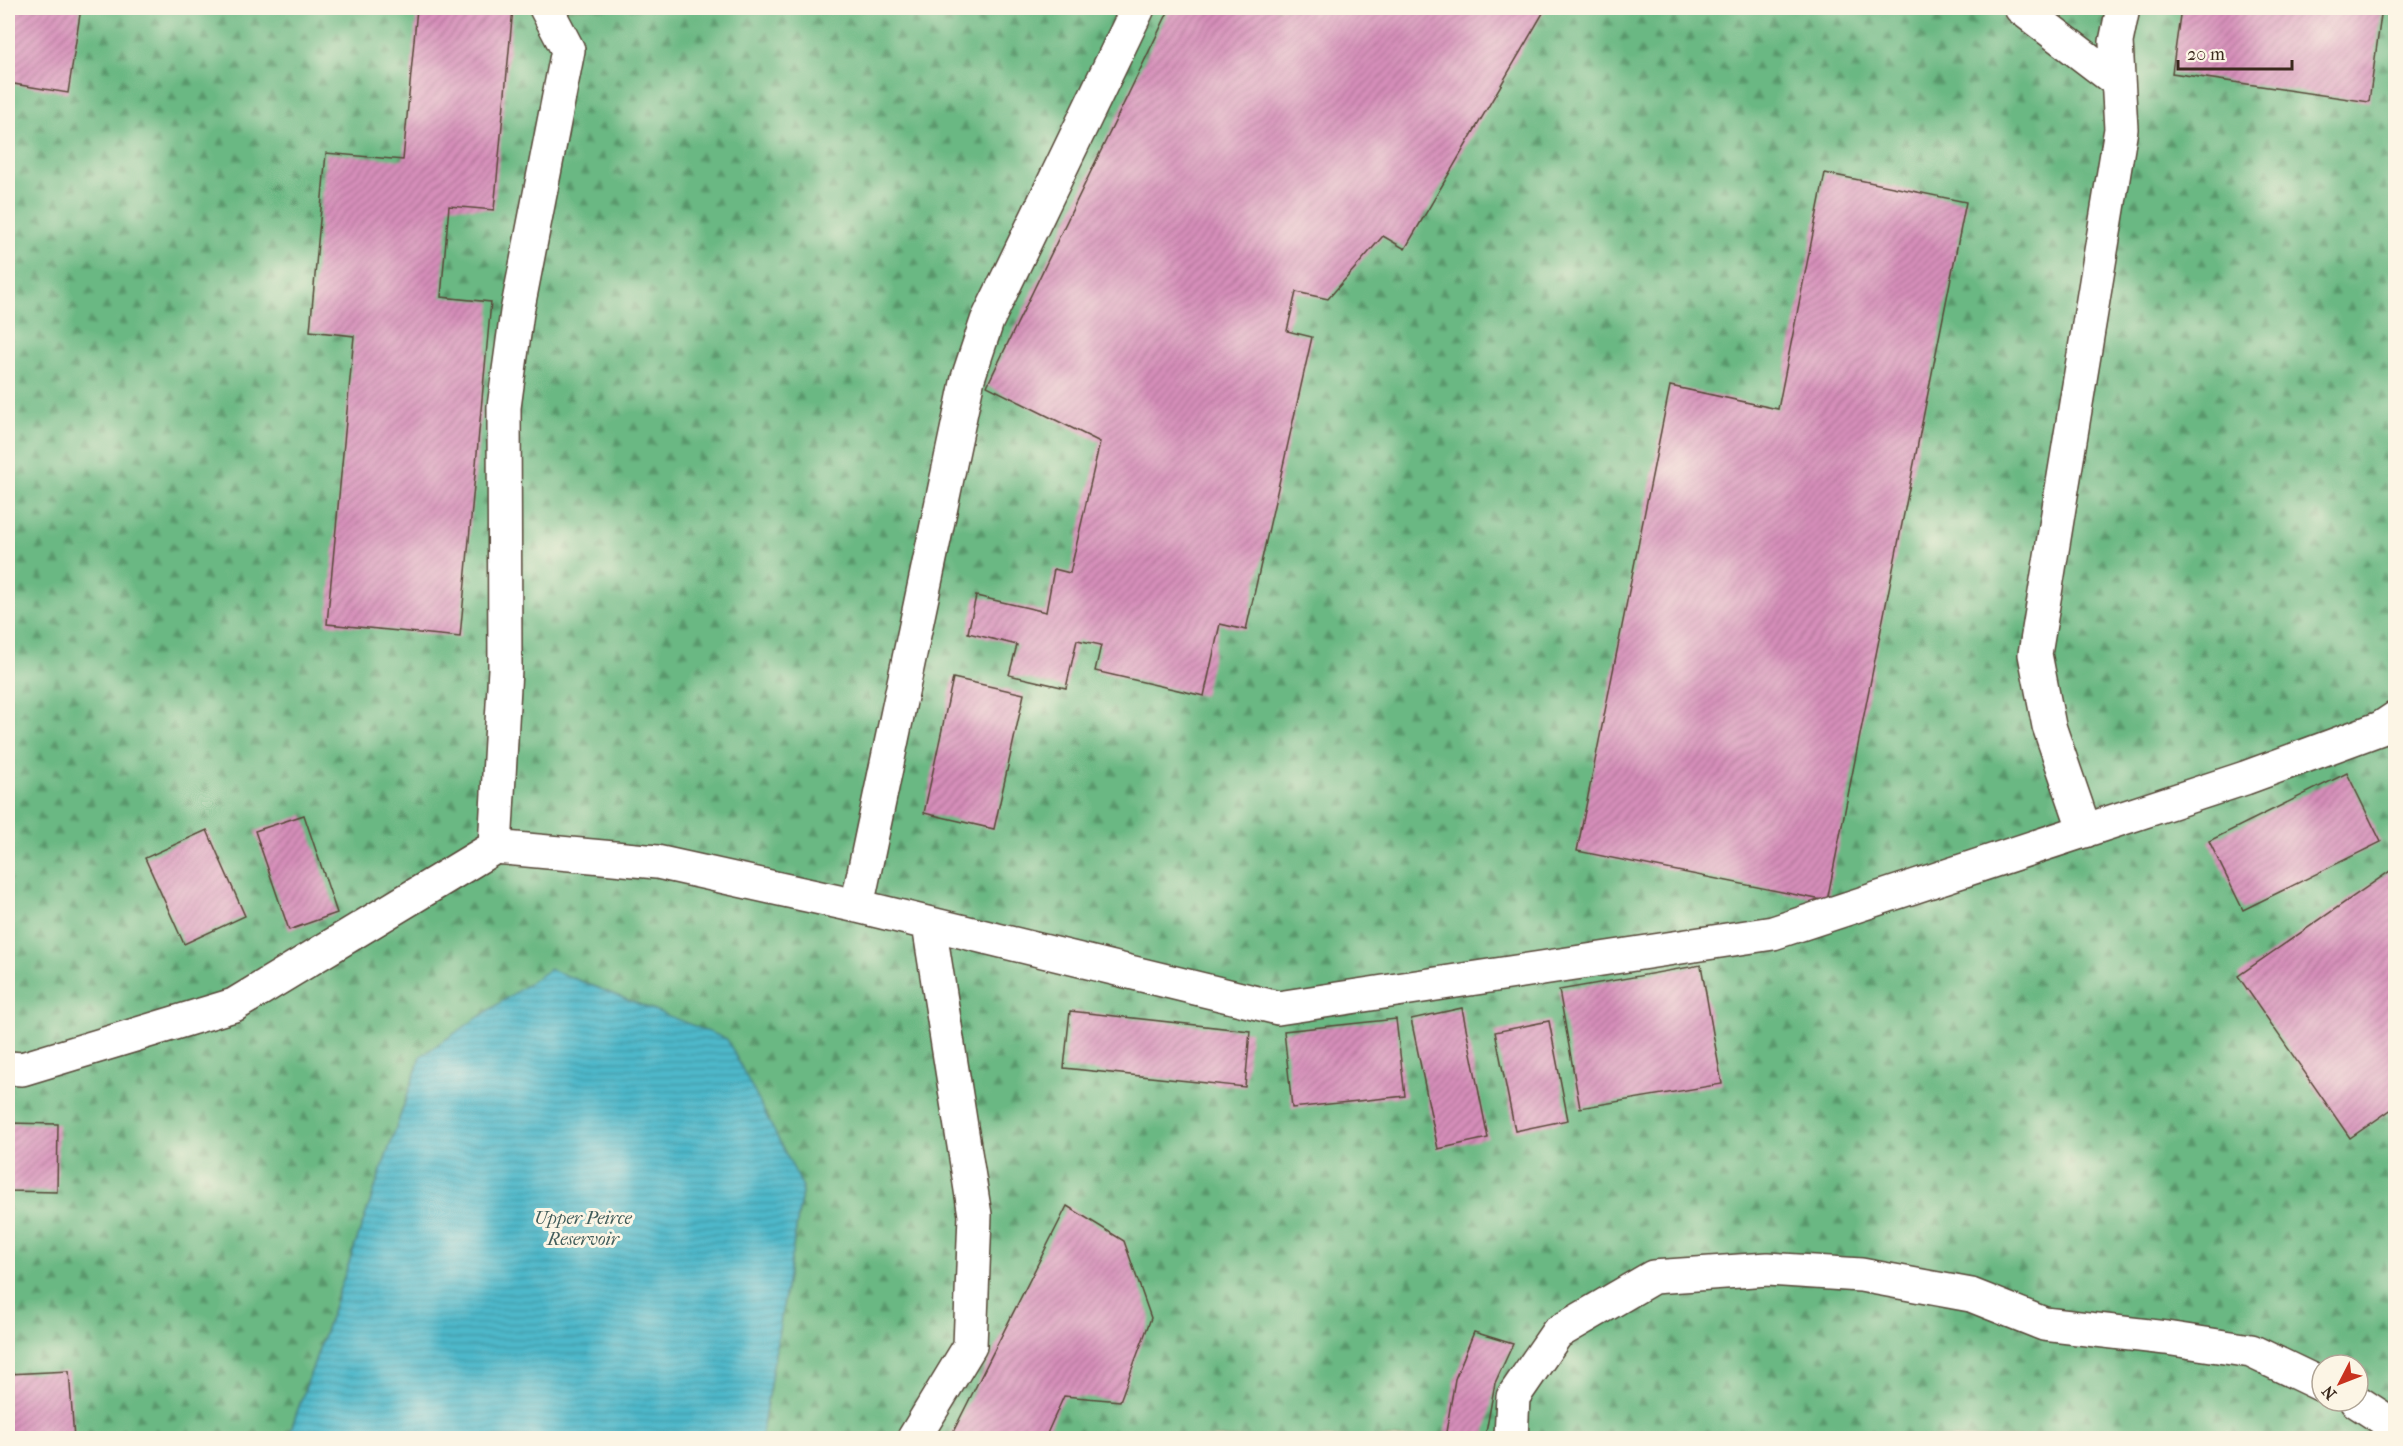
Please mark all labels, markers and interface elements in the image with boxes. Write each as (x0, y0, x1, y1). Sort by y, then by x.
scale bar (2178, 33, 2292, 71)
text: 20 m (2187, 44, 2225, 65)
water label: Upper Peirce Reservoir (534, 1208, 632, 1250)
north arrow (2310, 1353, 2370, 1413)
text: N (2318, 1381, 2340, 1404)

